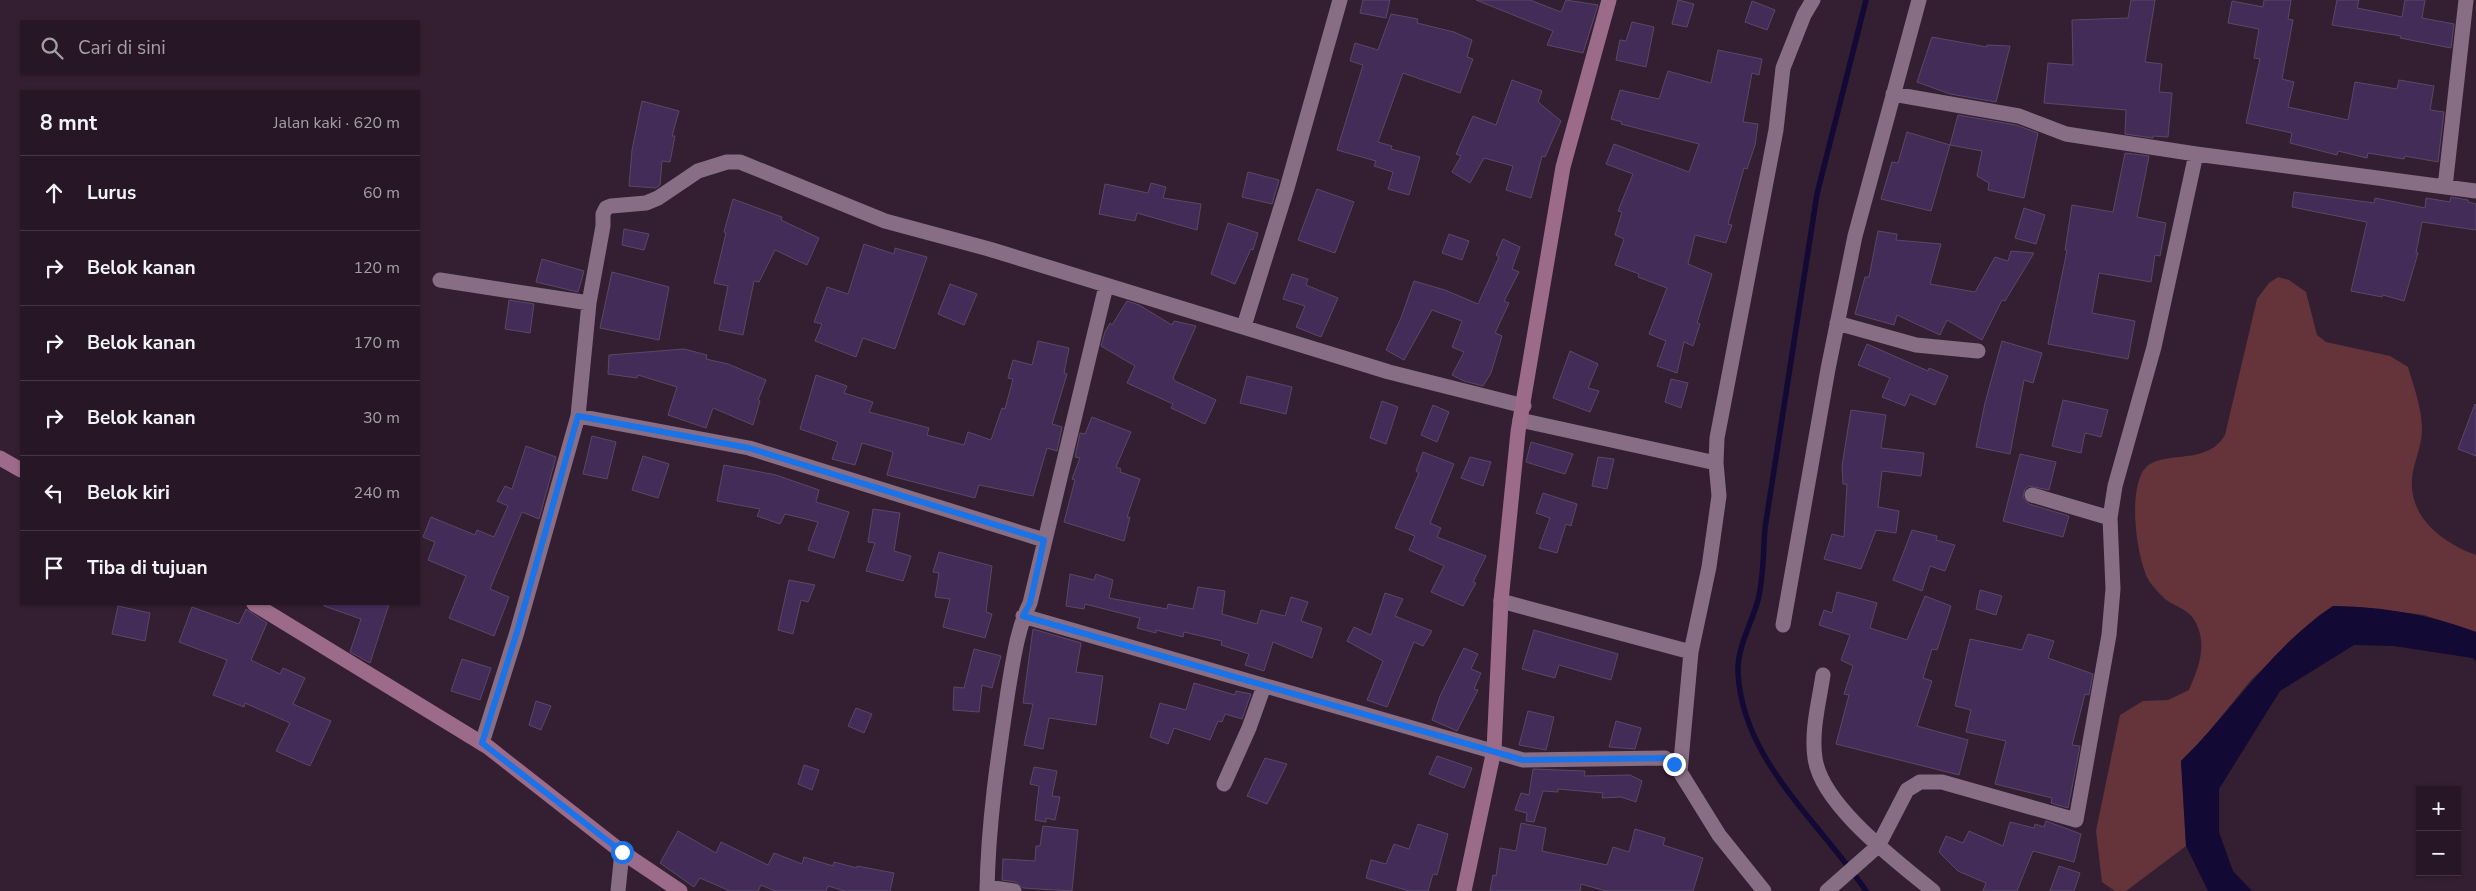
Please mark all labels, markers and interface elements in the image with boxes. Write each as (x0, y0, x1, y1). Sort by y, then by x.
search box (20, 20, 420, 75)
icon: search (38, 34, 66, 62)
text: Cari di sini (78, 35, 166, 61)
text: 8 mnt (40, 109, 97, 137)
text: Jalan kaki · 620 m (273, 112, 400, 134)
icon: ahead (40, 179, 68, 207)
text: Lurus (87, 180, 136, 206)
text: 60 m (363, 182, 400, 204)
icon: right (40, 254, 68, 282)
text: Belok kanan (87, 255, 196, 281)
text: 120 m (353, 257, 400, 279)
icon: right (40, 329, 68, 357)
text: Belok kanan (87, 330, 196, 356)
text: 170 m (353, 332, 400, 354)
icon: right (40, 404, 68, 432)
text: Belok kanan (87, 405, 196, 431)
text: 30 m (363, 407, 400, 429)
icon: left (40, 479, 68, 507)
text: Belok kiri (87, 480, 170, 506)
text: 240 m (353, 482, 400, 504)
icon: arrive (40, 554, 68, 582)
text: Tiba di tujuan (87, 555, 208, 581)
route end (1663, 753, 1686, 776)
map controls (2416, 786, 2461, 876)
button: + (2416, 786, 2461, 831)
button: − (2416, 831, 2461, 876)
route start (611, 841, 634, 864)

